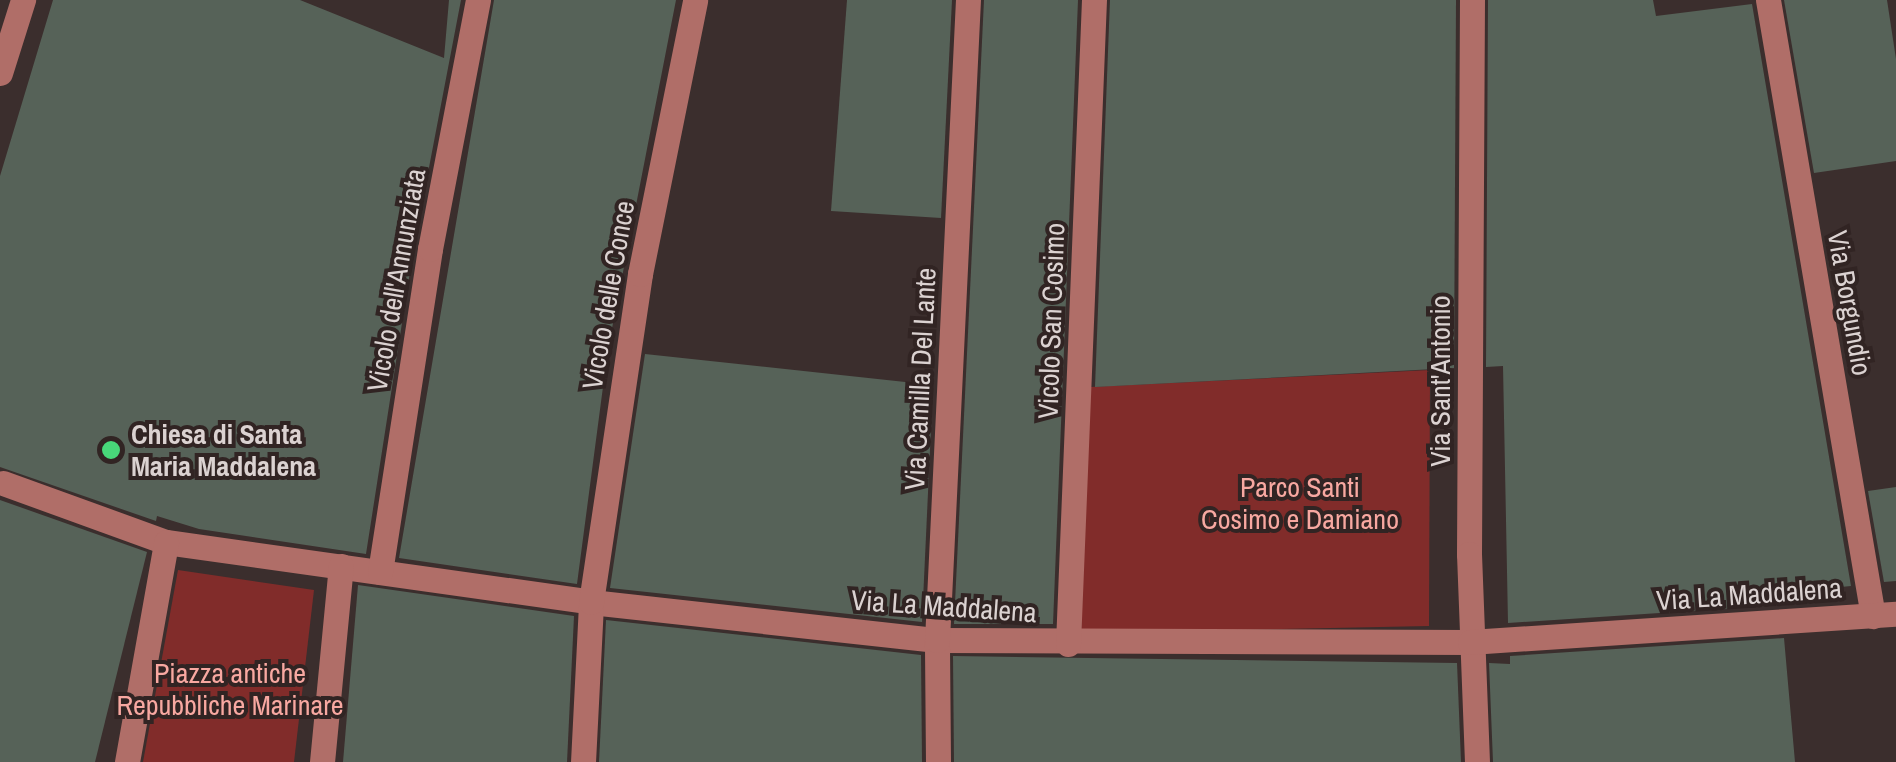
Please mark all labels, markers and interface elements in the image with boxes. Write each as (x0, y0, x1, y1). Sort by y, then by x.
street label: Vicolo dell'Annunziata (360, 166, 432, 394)
street label: Vicolo delle Conce (575, 198, 641, 392)
street label: Vicolo San Cosimo (1031, 222, 1071, 420)
street label: Via Borgundio (1821, 228, 1879, 378)
street label: Via Camilla Del Lante (897, 267, 943, 491)
street label: Via Sant'Antonio (1423, 295, 1457, 467)
place label: Chiesa di Santa Maria Maddalena (131, 417, 316, 483)
marker: Chiesa di Santa Maria Maddalena (100, 439, 122, 461)
park label: Parco Santi Cosimo e Damiano (1201, 470, 1399, 536)
street label: Via La Maddalena (1655, 571, 1843, 617)
street label: Via La Maddalena (850, 583, 1038, 629)
park label: Piazza antiche Repubbliche Marinare (116, 656, 344, 722)

